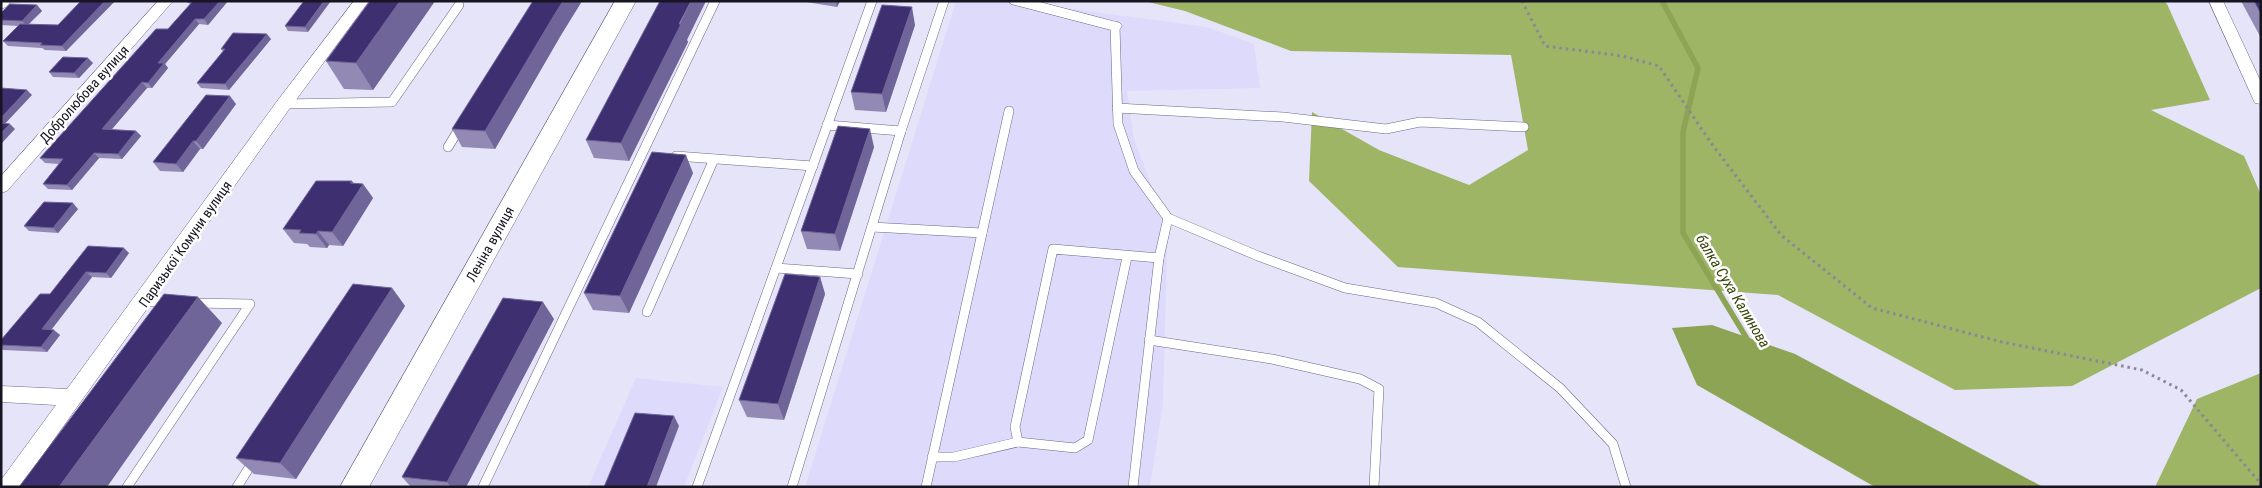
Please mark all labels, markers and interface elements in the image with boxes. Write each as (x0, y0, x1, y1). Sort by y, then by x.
street label: Добролюбова вулиця (36, 42, 132, 146)
street label: Паризької Комуни вулиця (135, 178, 235, 310)
street label: Леніна вулиця (463, 204, 517, 284)
water label: балка Суха Калинова (1692, 231, 1774, 351)

